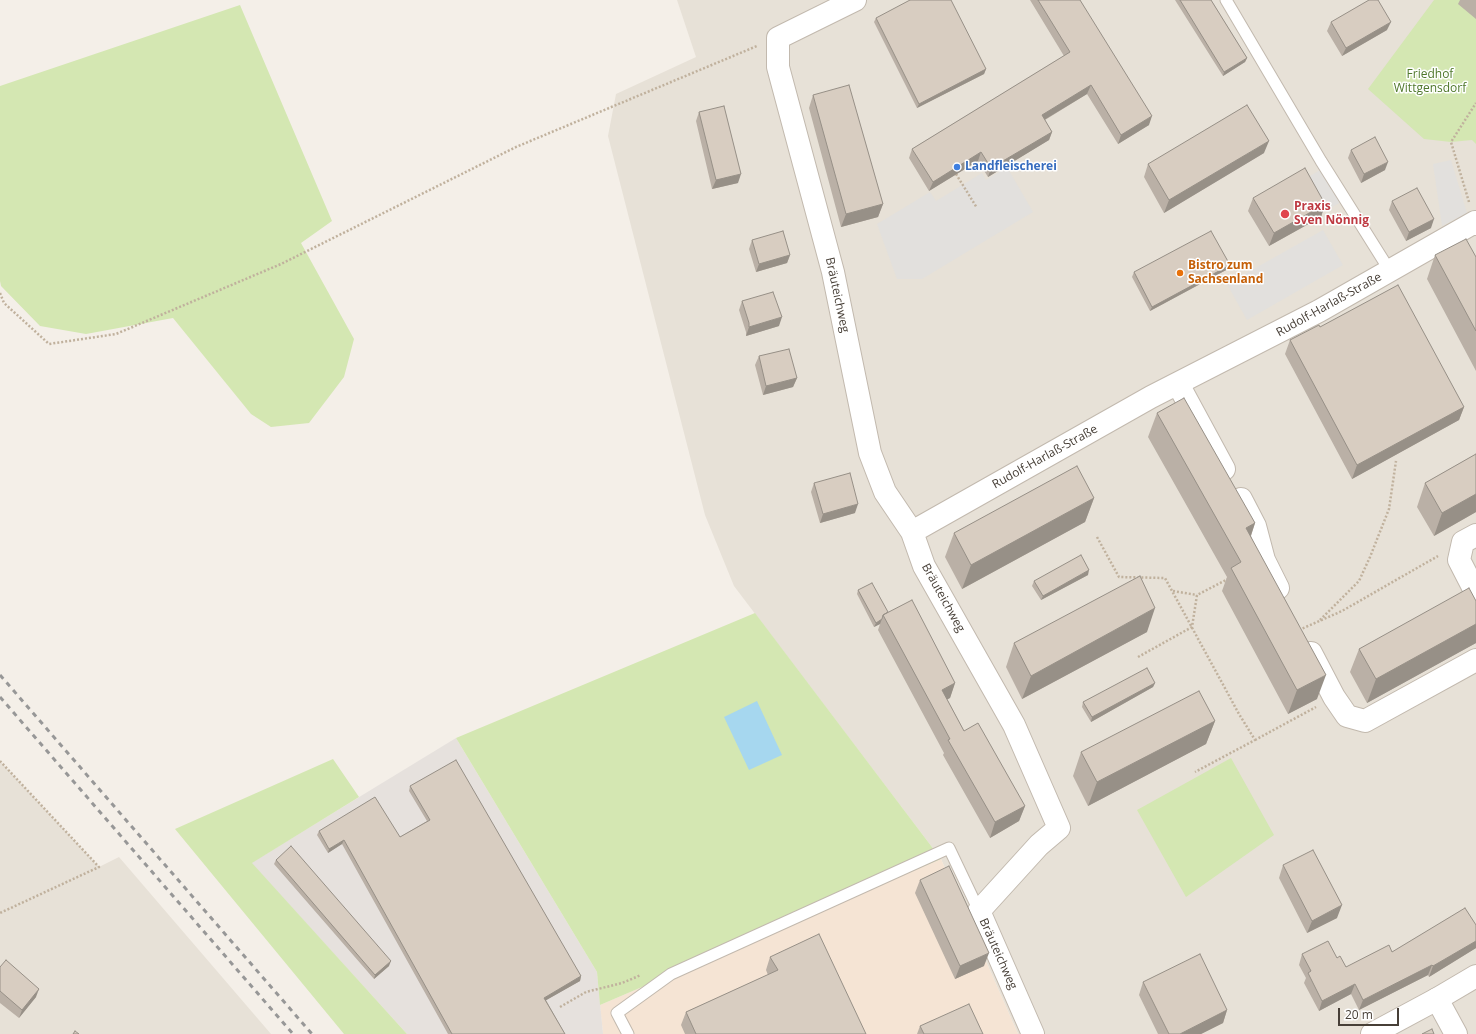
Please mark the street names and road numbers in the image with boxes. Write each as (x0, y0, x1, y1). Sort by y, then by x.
street label: Bräuteichweg (822, 256, 852, 334)
street label: Rudolf-Harlaß-Straße (1274, 270, 1384, 340)
street label: Rudolf-Harlaß-Straße (990, 422, 1100, 492)
street label: Bräuteichweg (918, 561, 968, 635)
street label: Bräuteichweg (976, 916, 1020, 992)

